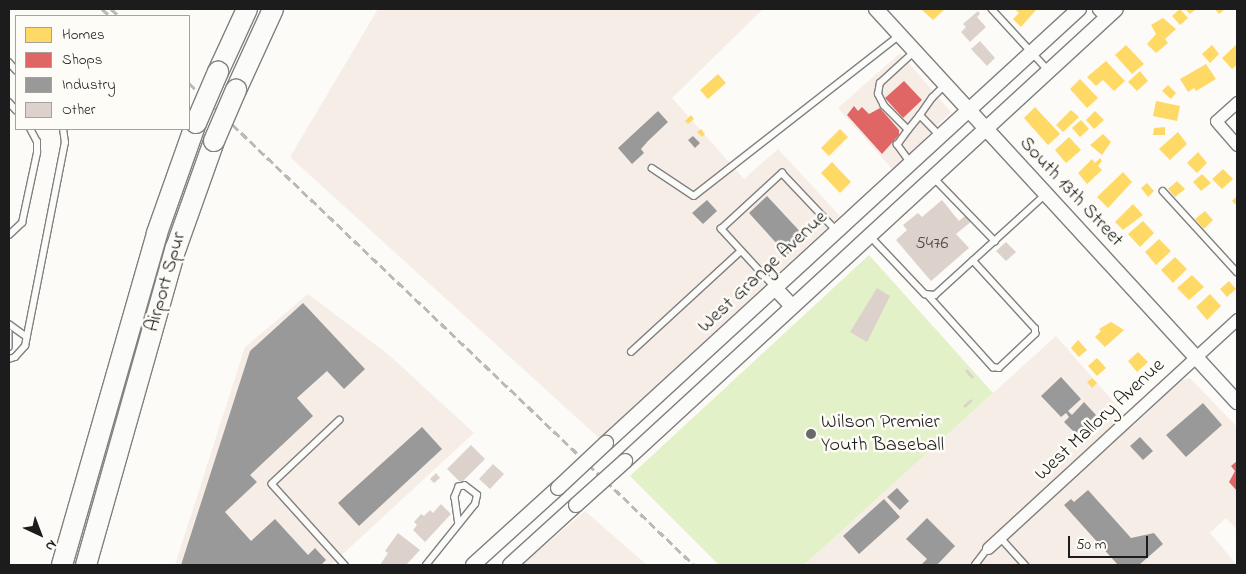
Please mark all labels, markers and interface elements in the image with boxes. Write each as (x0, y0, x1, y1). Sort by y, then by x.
legend (15, 15, 190, 130)
text: Homes (62, 24, 105, 46)
text: Shops (62, 49, 102, 71)
text: Industry (62, 74, 116, 96)
text: Other (62, 99, 95, 121)
street label: South 13th Street (1014, 132, 1128, 252)
street label: West Grange Avenue (693, 206, 833, 338)
street label: Airport Spur (140, 229, 192, 335)
house number: 5476 (915, 233, 949, 255)
street label: West Mallory Avenue (1030, 354, 1170, 486)
place label: Wilson Premier Youth Baseball (821, 410, 944, 457)
marker: Wilson Premier Youth Baseball (805, 428, 817, 440)
north arrow (15, 509, 65, 559)
scale bar (1071, 526, 1151, 558)
text: N (40, 534, 61, 556)
text: 50 m (1076, 534, 1106, 556)

